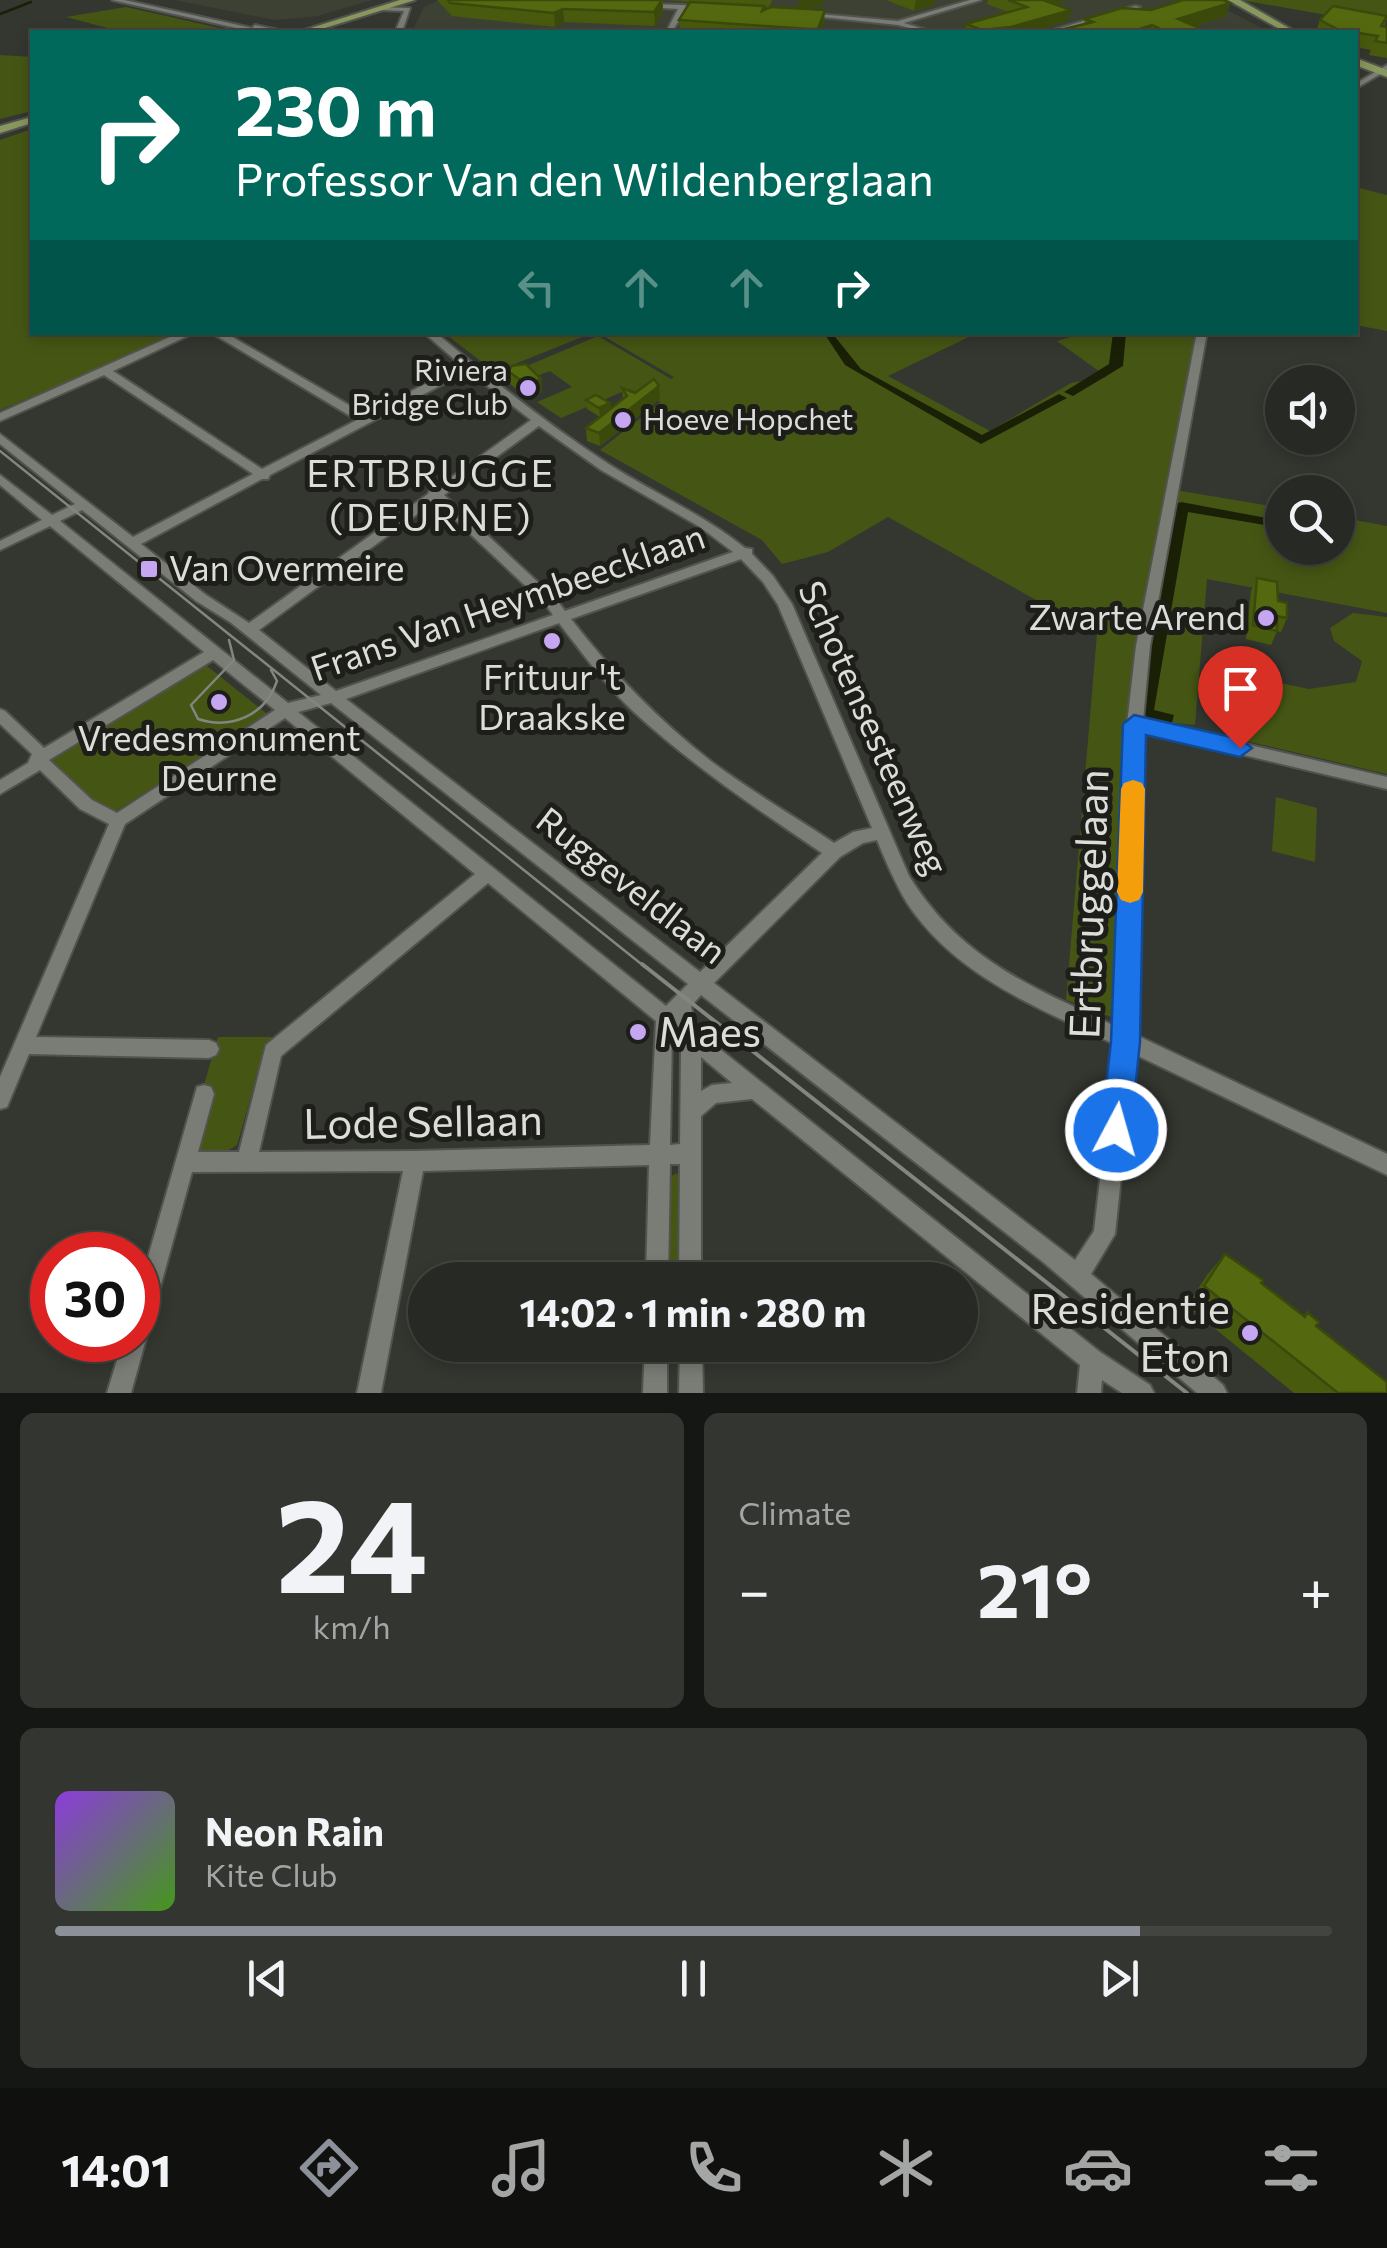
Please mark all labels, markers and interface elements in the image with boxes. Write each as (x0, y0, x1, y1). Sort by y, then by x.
text: 230 m (235, 65, 437, 150)
icon: right (70, 70, 200, 200)
text: Professor Van den Wildenberglaan (235, 150, 934, 205)
icon: left (509, 260, 564, 315)
icon: ahead (614, 260, 669, 315)
icon: ahead (719, 260, 774, 315)
icon: right (824, 260, 879, 315)
place label: Riviera Bridge Club (351, 350, 508, 421)
map controls (1265, 365, 1355, 565)
button: sound (1265, 365, 1355, 455)
marker: Riviera Bridge Club (517, 377, 539, 399)
place label: Hoeve Hopchet (643, 399, 853, 436)
marker: Hoeve Hopchet (612, 409, 634, 431)
district label: ERTBRUGGE (DEURNE) (306, 448, 556, 539)
button: search (1265, 475, 1355, 565)
street label: Frans Van Heymbeecklaan (305, 513, 710, 688)
place label: Van Overmeire (169, 545, 404, 588)
marker: Van Overmeire (138, 558, 160, 580)
street label: Schotensesteenweg (791, 573, 959, 880)
place label: Zwarte Arend (1028, 594, 1246, 637)
marker: Zwarte Arend (1255, 607, 1277, 629)
marker: Frituur 't Draakske (541, 630, 563, 652)
pin (1198, 646, 1283, 749)
place label: Frituur 't Draakske (478, 654, 626, 737)
icon: arrive (1213, 661, 1268, 716)
marker: Vredesmonument Deurne (208, 691, 230, 713)
place label: Vredesmonument Deurne (77, 715, 361, 798)
street label: Ertbruggelaan (1056, 768, 1118, 1040)
street label: Ruggeveldlaan (529, 797, 736, 971)
place label: Maes (658, 1004, 761, 1056)
marker: Maes (627, 1021, 649, 1043)
position arrow (1064, 1078, 1168, 1182)
street label: Lode Sellaan (303, 1092, 543, 1148)
speed limit sign: 30 (30, 1232, 160, 1362)
place label: Residentie Eton (1031, 1281, 1230, 1381)
text: 14:02 · 1 min · 280 m (519, 1288, 867, 1335)
marker: Residentie Eton (1239, 1322, 1261, 1344)
text: 24 (276, 1461, 428, 1620)
text: Climate (739, 1492, 851, 1532)
text: 21° (977, 1542, 1092, 1633)
text: − (739, 1555, 770, 1622)
text: + (1300, 1555, 1332, 1622)
text: km/h (313, 1606, 391, 1646)
text: Neon Rain (205, 1807, 384, 1854)
text: Kite Club (205, 1854, 337, 1894)
icon: previous (240, 1951, 295, 2006)
icon: pause (666, 1951, 721, 2006)
icon: next (1092, 1951, 1147, 2006)
icon: directions (294, 2133, 364, 2203)
icon: music (486, 2133, 556, 2203)
icon: phone (679, 2133, 749, 2203)
icon: climate (871, 2133, 941, 2203)
icon: car (1063, 2133, 1133, 2203)
icon: filters (1256, 2133, 1326, 2203)
text: 14:01 (61, 2141, 171, 2196)

